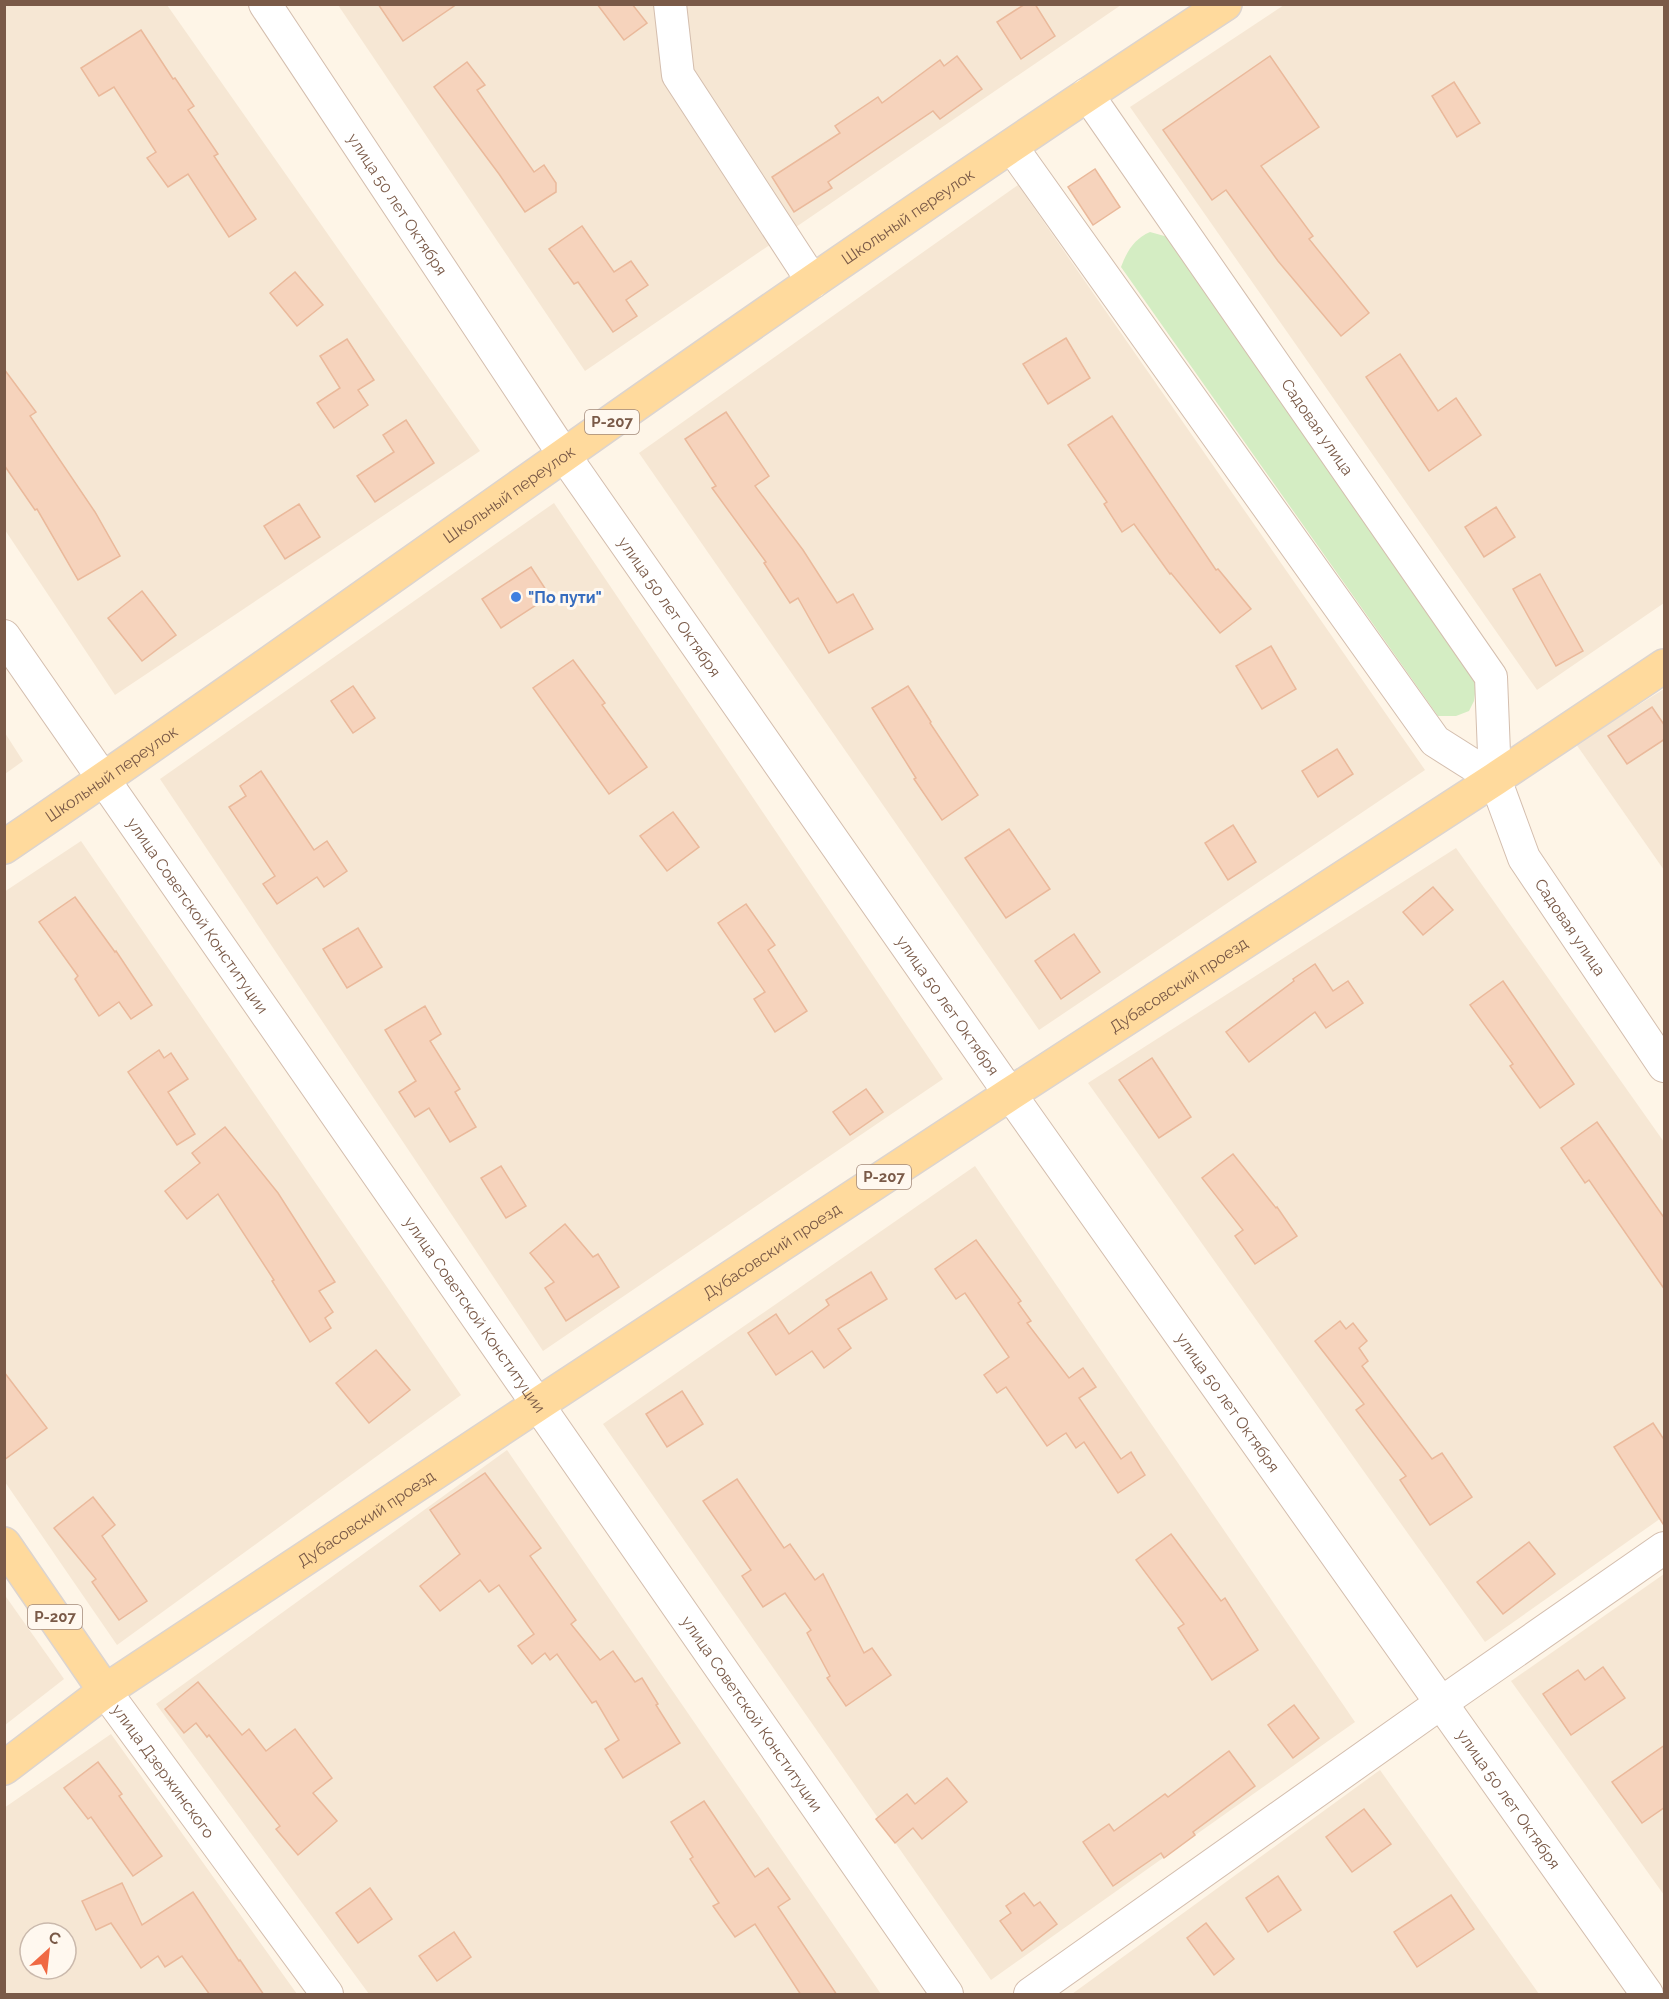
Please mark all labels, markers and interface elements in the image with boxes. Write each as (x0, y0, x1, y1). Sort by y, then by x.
street label: улица 50 лет Октября (344, 129, 451, 279)
street label: Школьный переулок (838, 164, 978, 268)
street label: Садовая улица (1278, 375, 1358, 479)
road number: Р-207 (585, 410, 639, 434)
street label: Школьный переулок (439, 441, 578, 547)
street label: улица 50 лет Октября (614, 533, 725, 680)
place label: "По пути" (528, 588, 602, 607)
marker: "По пути" (509, 590, 523, 604)
street label: Школьный переулок (41, 721, 181, 826)
street label: улица Советской Конституции (123, 814, 273, 1017)
street label: Садовая улица (1531, 875, 1610, 979)
street label: улица 50 лет Октября (893, 932, 1003, 1079)
street label: Дубасовский проезд (1106, 933, 1251, 1036)
road number: Р-207 (857, 1165, 911, 1189)
street label: Дубасовский проезд (699, 1199, 844, 1303)
street label: улица Советской Конституции (400, 1213, 550, 1416)
street label: улица 50 лет Октября (1172, 1329, 1284, 1476)
street label: Дубасовский проезд (294, 1466, 438, 1571)
road number: Р-207 (28, 1605, 82, 1629)
street label: улица Советской Конституции (678, 1612, 827, 1815)
street label: улица Дзержинского (108, 1700, 219, 1842)
street label: улица 50 лет Октября (1453, 1726, 1565, 1872)
north arrow (18, 1921, 78, 1981)
text: С (45, 1927, 64, 1949)

